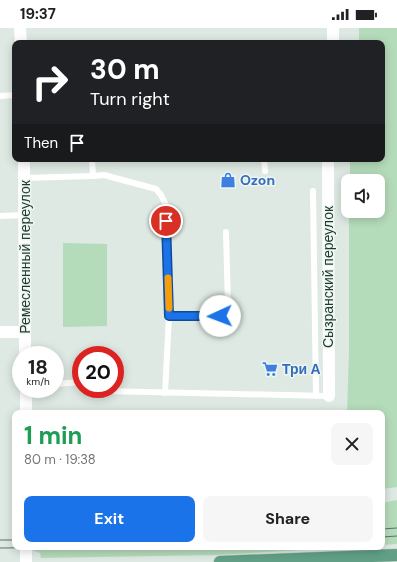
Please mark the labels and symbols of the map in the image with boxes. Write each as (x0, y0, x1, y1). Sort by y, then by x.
shop icon: Ozon (219, 171, 237, 189)
place label: Ozon (240, 171, 275, 189)
street label: Ремесленный переулок (16, 179, 34, 334)
pin (149, 204, 183, 238)
street label: Сызранский переулок (319, 205, 337, 348)
position arrow (199, 295, 241, 337)
speed limit sign: 20 (72, 346, 124, 398)
supermarket icon: Три А (261, 360, 279, 378)
place label: Три А (282, 360, 321, 378)

